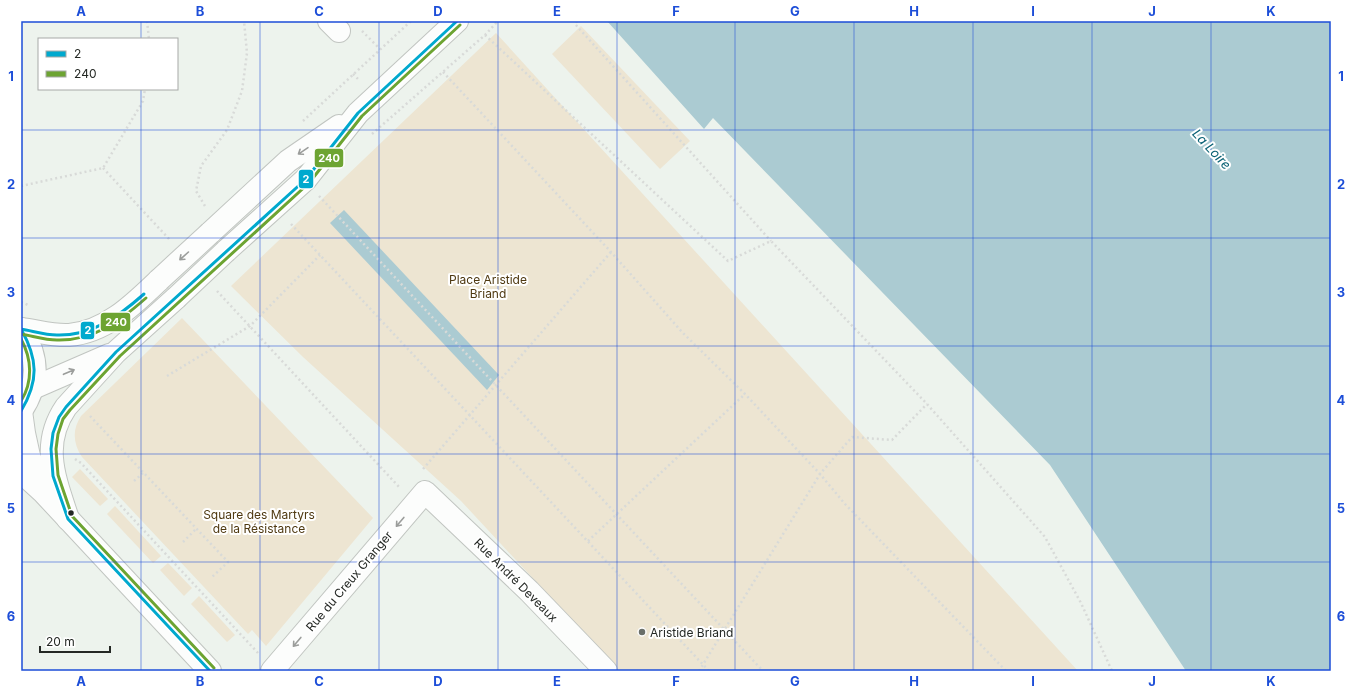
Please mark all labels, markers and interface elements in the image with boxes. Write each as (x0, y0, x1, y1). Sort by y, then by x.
text: A (76, 3, 86, 19)
text: B (196, 3, 205, 19)
text: C (314, 3, 324, 19)
text: D (433, 3, 443, 19)
text: E (553, 3, 561, 19)
text: F (672, 3, 680, 19)
text: G (790, 3, 800, 19)
text: H (909, 3, 919, 19)
text: I (1031, 3, 1035, 19)
text: J (1148, 3, 1156, 19)
text: K (1266, 3, 1276, 19)
legend (38, 38, 178, 90)
text: 2 (74, 46, 81, 61)
text: 240 (74, 66, 96, 81)
text: 1 (8, 68, 14, 84)
text: 1 (1338, 68, 1344, 84)
water label: La Loire (1189, 125, 1235, 173)
one-way arrow (298, 147, 309, 155)
line badge: 240 (314, 148, 344, 168)
text: 240 (318, 151, 340, 165)
line badge: 2 (298, 169, 314, 189)
text: 2 (303, 172, 310, 186)
text: 2 (7, 176, 15, 192)
text: 2 (1337, 176, 1345, 192)
one-way arrow (179, 252, 189, 261)
park label: Place Aristide Briand (449, 272, 527, 301)
text: 3 (7, 284, 15, 300)
text: 3 (1337, 284, 1345, 300)
line badge: 240 (100, 312, 131, 332)
text: 240 (105, 315, 127, 329)
line badge: 2 (80, 321, 95, 340)
text: 2 (85, 323, 92, 337)
one-way arrow (62, 368, 74, 375)
text: 4 (7, 392, 16, 408)
text: 4 (1337, 392, 1346, 408)
text: 5 (7, 500, 15, 516)
text: 5 (1337, 500, 1345, 516)
park label: Square des Martyrs de la Résistance (203, 507, 315, 536)
unlabelled marker (66, 508, 76, 518)
one-way arrow (395, 516, 404, 527)
street label: Rue du Creux Granger (303, 527, 396, 634)
street label: Rue André Deveaux (471, 535, 561, 625)
text: 6 (7, 608, 15, 624)
text: 6 (1337, 608, 1345, 624)
place label: Aristide Briand (650, 625, 733, 640)
marker: Aristide Briand (637, 627, 647, 637)
scale bar (40, 628, 110, 654)
text: 20 m (46, 634, 75, 649)
one-way arrow (293, 636, 302, 647)
text: A (76, 673, 86, 689)
text: B (196, 673, 205, 689)
text: C (314, 673, 324, 689)
text: D (433, 673, 443, 689)
text: E (553, 673, 561, 689)
text: F (672, 673, 680, 689)
text: G (790, 673, 800, 689)
text: H (909, 673, 919, 689)
text: I (1031, 673, 1035, 689)
text: J (1148, 673, 1156, 689)
text: K (1266, 673, 1276, 689)

